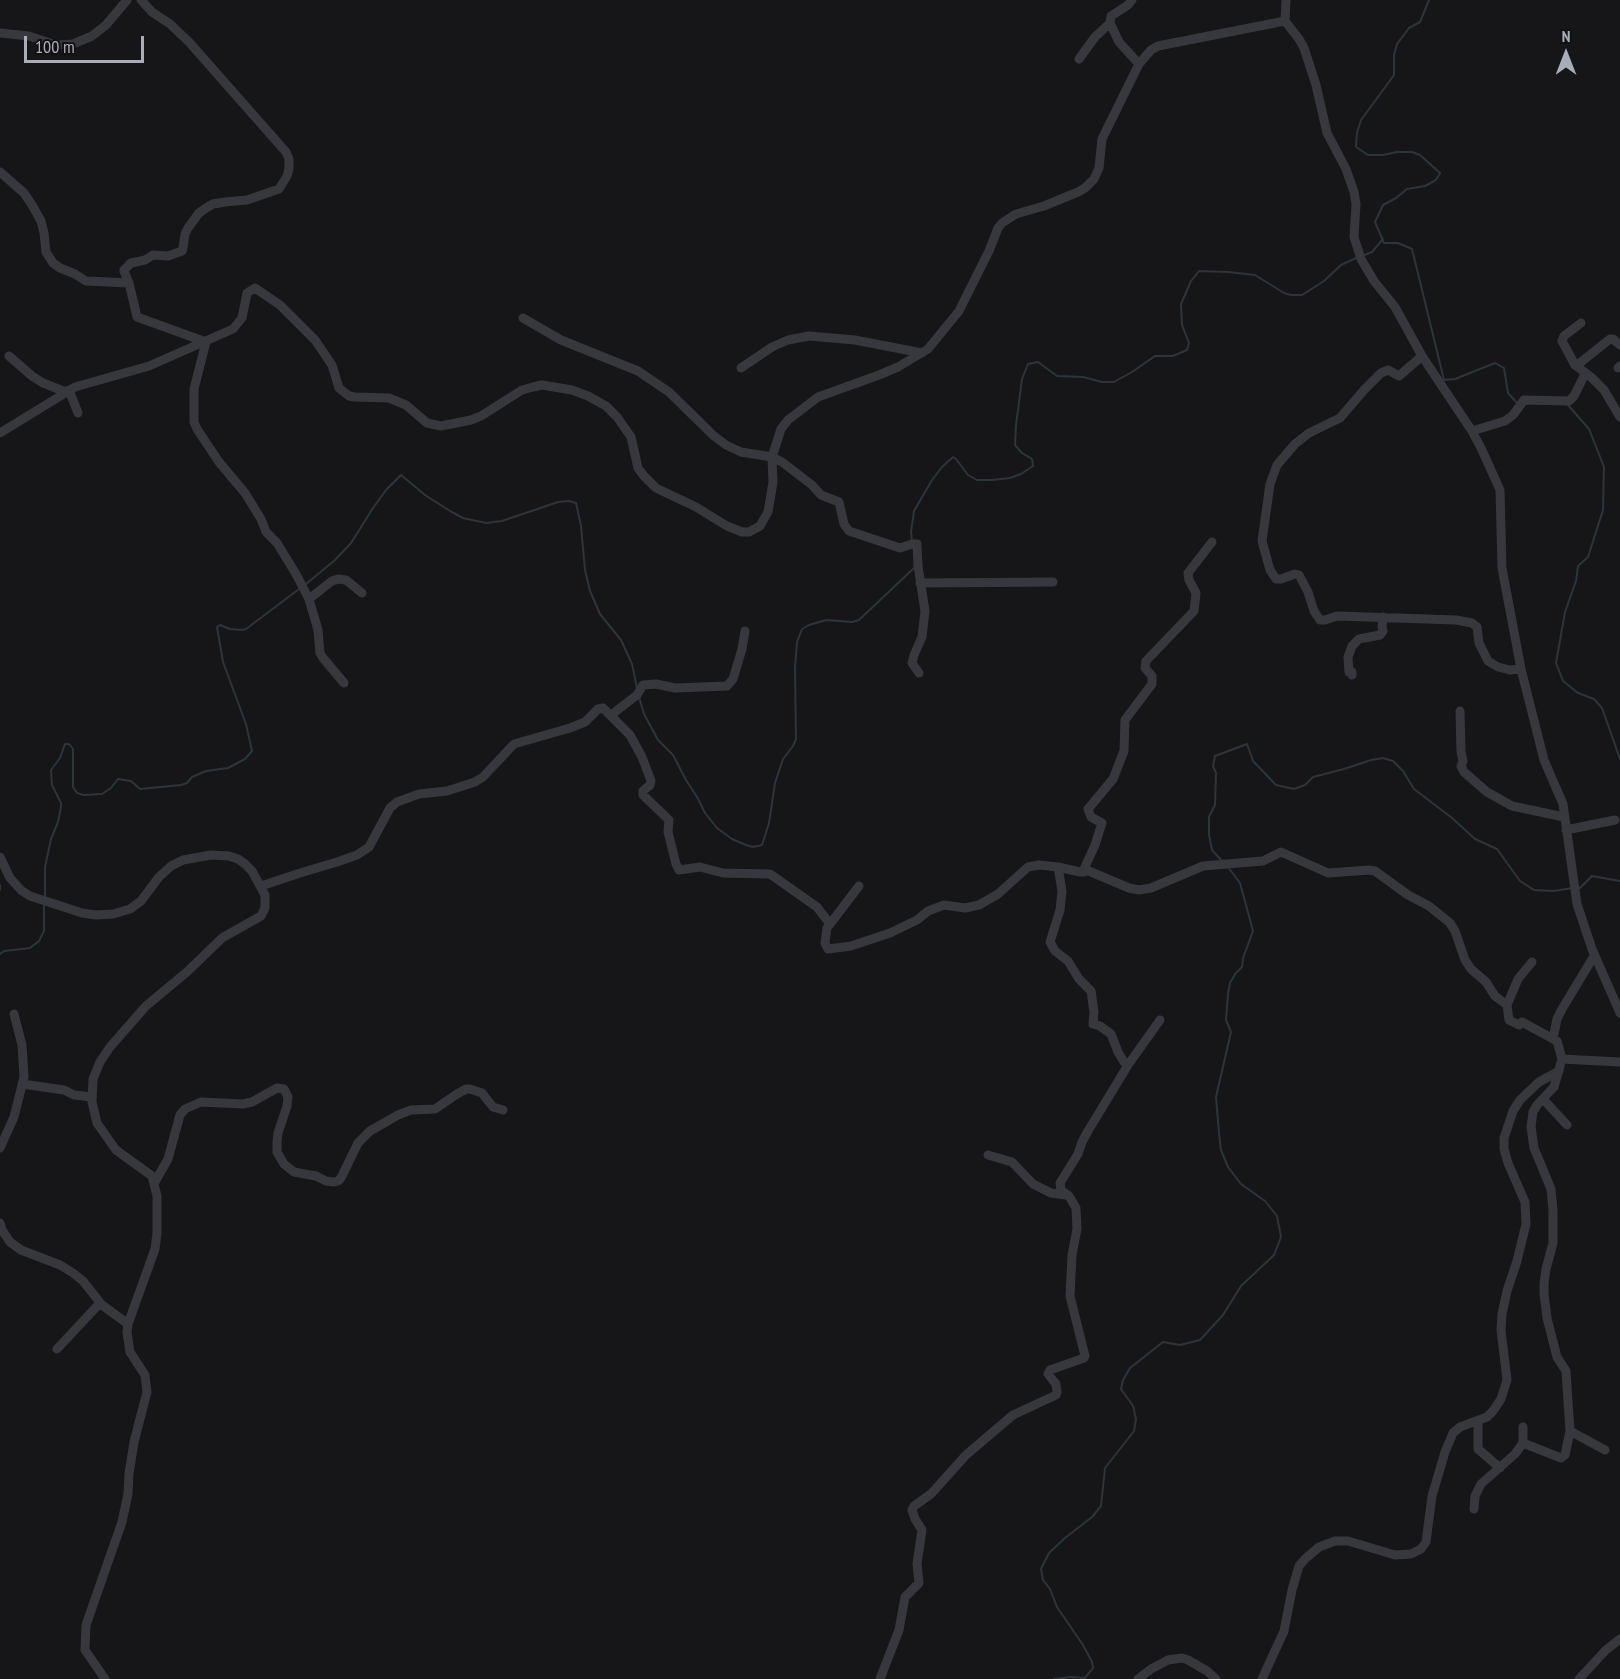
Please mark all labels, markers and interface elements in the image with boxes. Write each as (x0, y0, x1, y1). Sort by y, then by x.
scale bar (27, 24, 147, 62)
north arrow (1536, 24, 1596, 84)
text: N (1562, 26, 1570, 46)
text: 100 m (35, 35, 75, 58)

